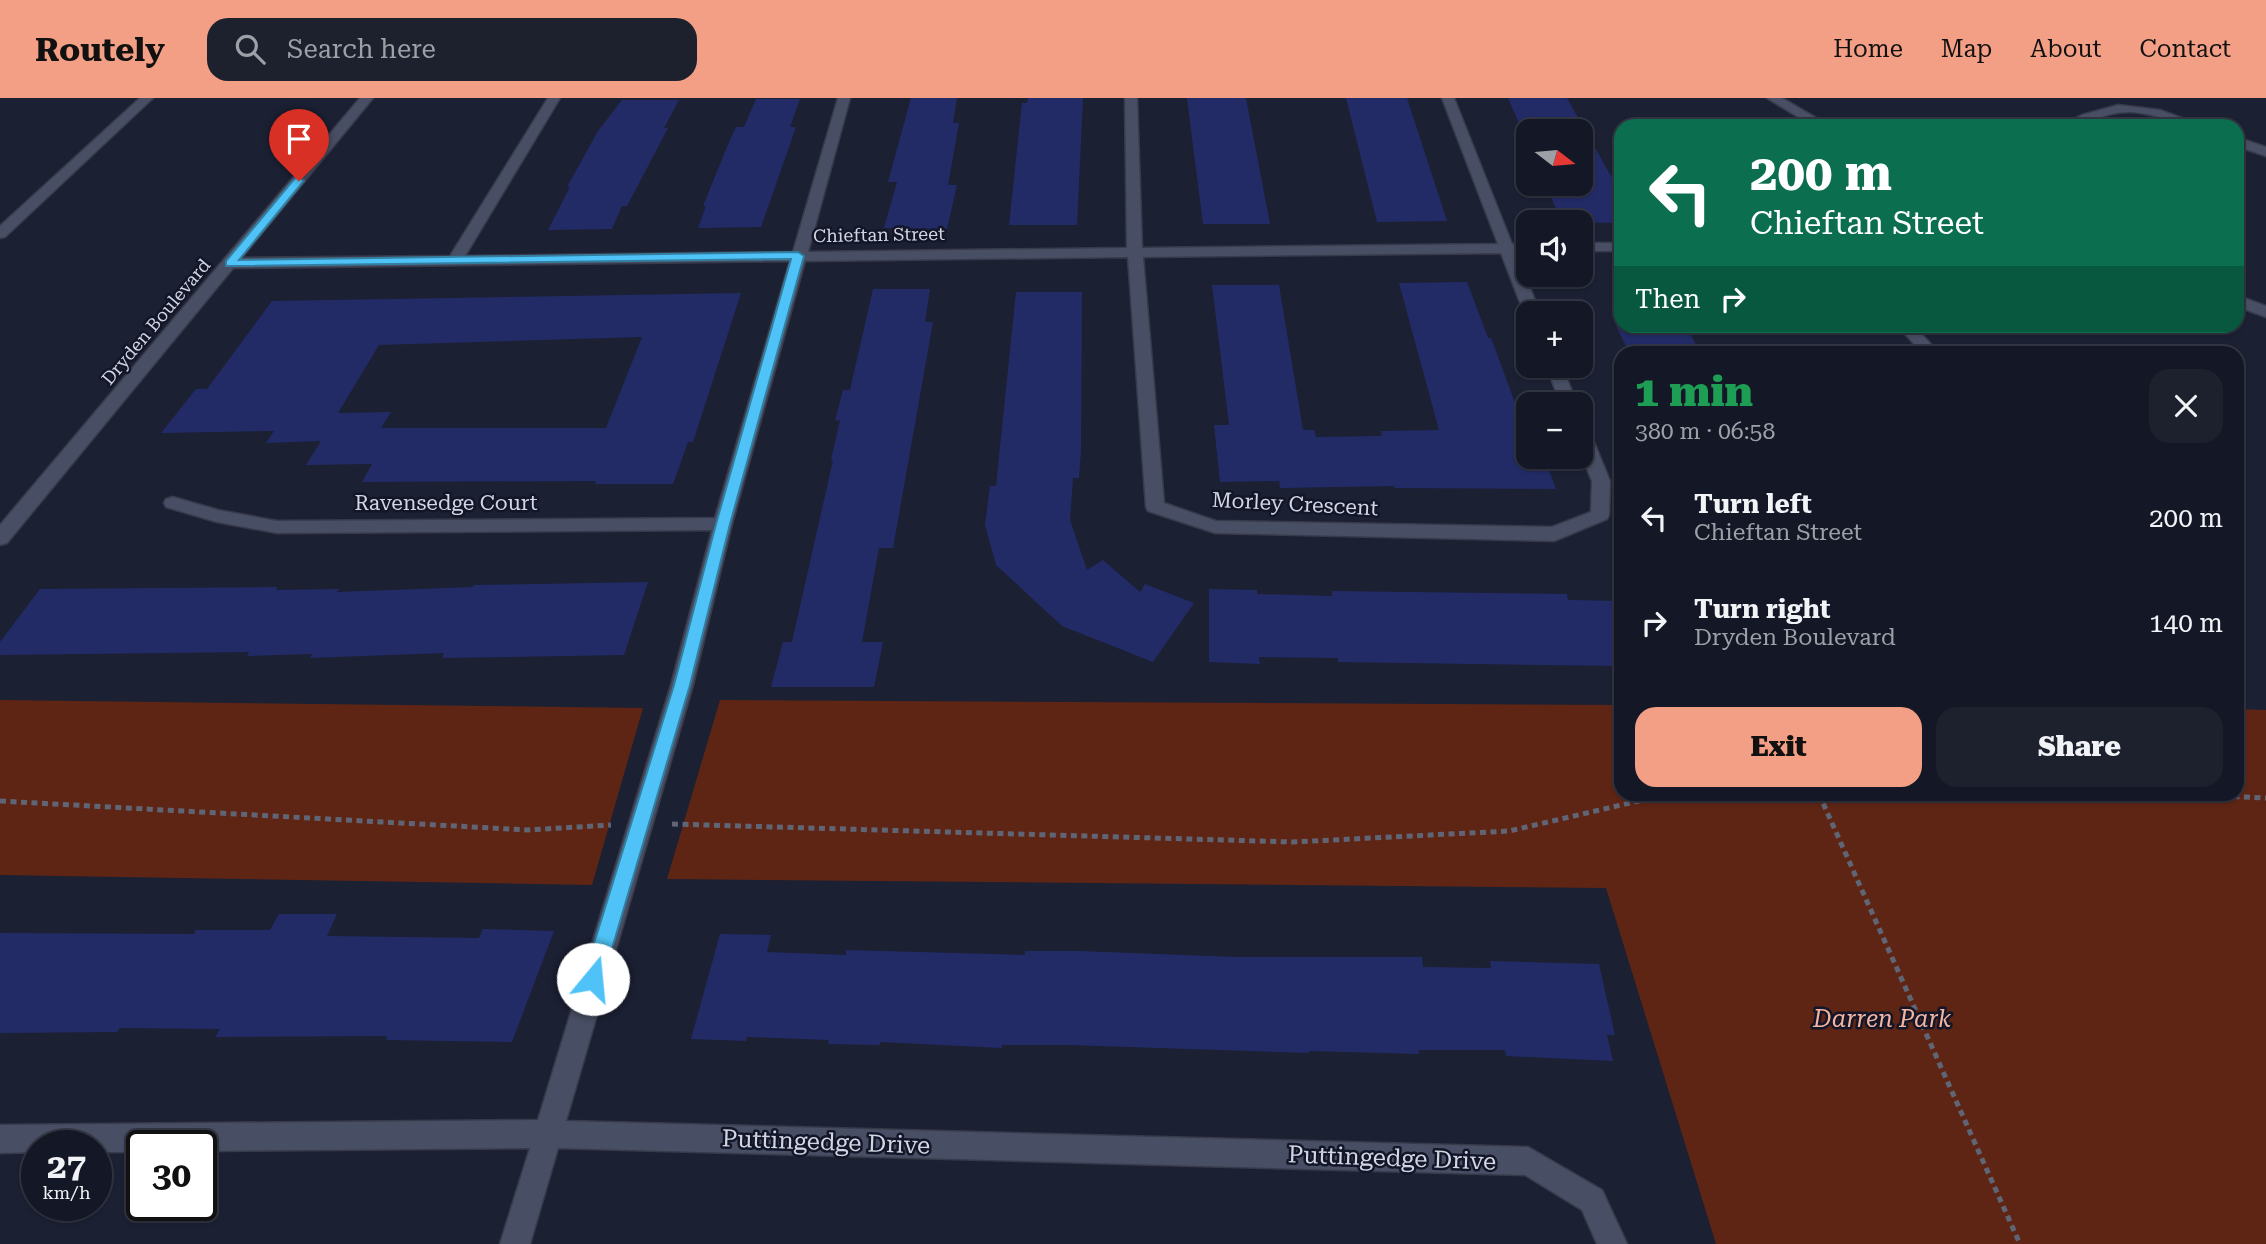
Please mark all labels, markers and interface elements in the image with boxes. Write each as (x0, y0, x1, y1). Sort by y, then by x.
search box (207, 18, 697, 81)
text: Routely (35, 30, 165, 69)
icon: search (231, 30, 269, 68)
text: Search here (287, 34, 436, 64)
text: Home (1833, 35, 1903, 63)
text: Map (1941, 35, 1992, 63)
text: About (2030, 35, 2101, 63)
text: Contact (2139, 35, 2231, 63)
pin (269, 109, 329, 181)
north arrow (1516, 119, 1592, 196)
map controls (1516, 119, 1593, 469)
icon: arrive (280, 120, 318, 158)
text: 200 m (1750, 145, 1892, 202)
icon: left (1635, 147, 1726, 238)
text: Chieftan Street (1750, 204, 1984, 242)
button: sound (1516, 210, 1593, 287)
street label: Chieftan Street (813, 223, 945, 246)
street label: Dryden Boulevard (97, 254, 215, 389)
icon: right (1714, 280, 1752, 318)
text: Then (1635, 284, 1700, 314)
button: + (1516, 301, 1593, 378)
text: 1 min (1635, 367, 1753, 416)
button: close (2149, 369, 2223, 443)
button: − (1516, 392, 1593, 469)
text: 380 m · 06:58 (1635, 418, 1775, 445)
street label: Morley Crescent (1211, 488, 1379, 520)
text: Turn left (1694, 489, 1812, 519)
street label: Ravensedge Court (354, 491, 538, 515)
icon: left (1635, 499, 1673, 537)
text: 200 m (2149, 503, 2223, 533)
text: Chieftan Street (1694, 519, 1862, 546)
text: Turn right (1694, 594, 1830, 624)
icon: right (1635, 604, 1673, 642)
text: 140 m (2149, 608, 2223, 638)
text: Dryden Boulevard (1694, 624, 1896, 651)
button: Exit (1635, 707, 1922, 787)
button: Share (1936, 707, 2223, 787)
position arrow (556, 942, 630, 1016)
park label: Darren Park (1812, 1005, 1951, 1033)
street label: Puttingedge Drive (721, 1124, 931, 1160)
speed limit sign: 30 (126, 1130, 217, 1221)
street label: Puttingedge Drive (1287, 1140, 1497, 1176)
text: 27 (47, 1146, 86, 1187)
text: km/h (42, 1182, 91, 1203)

